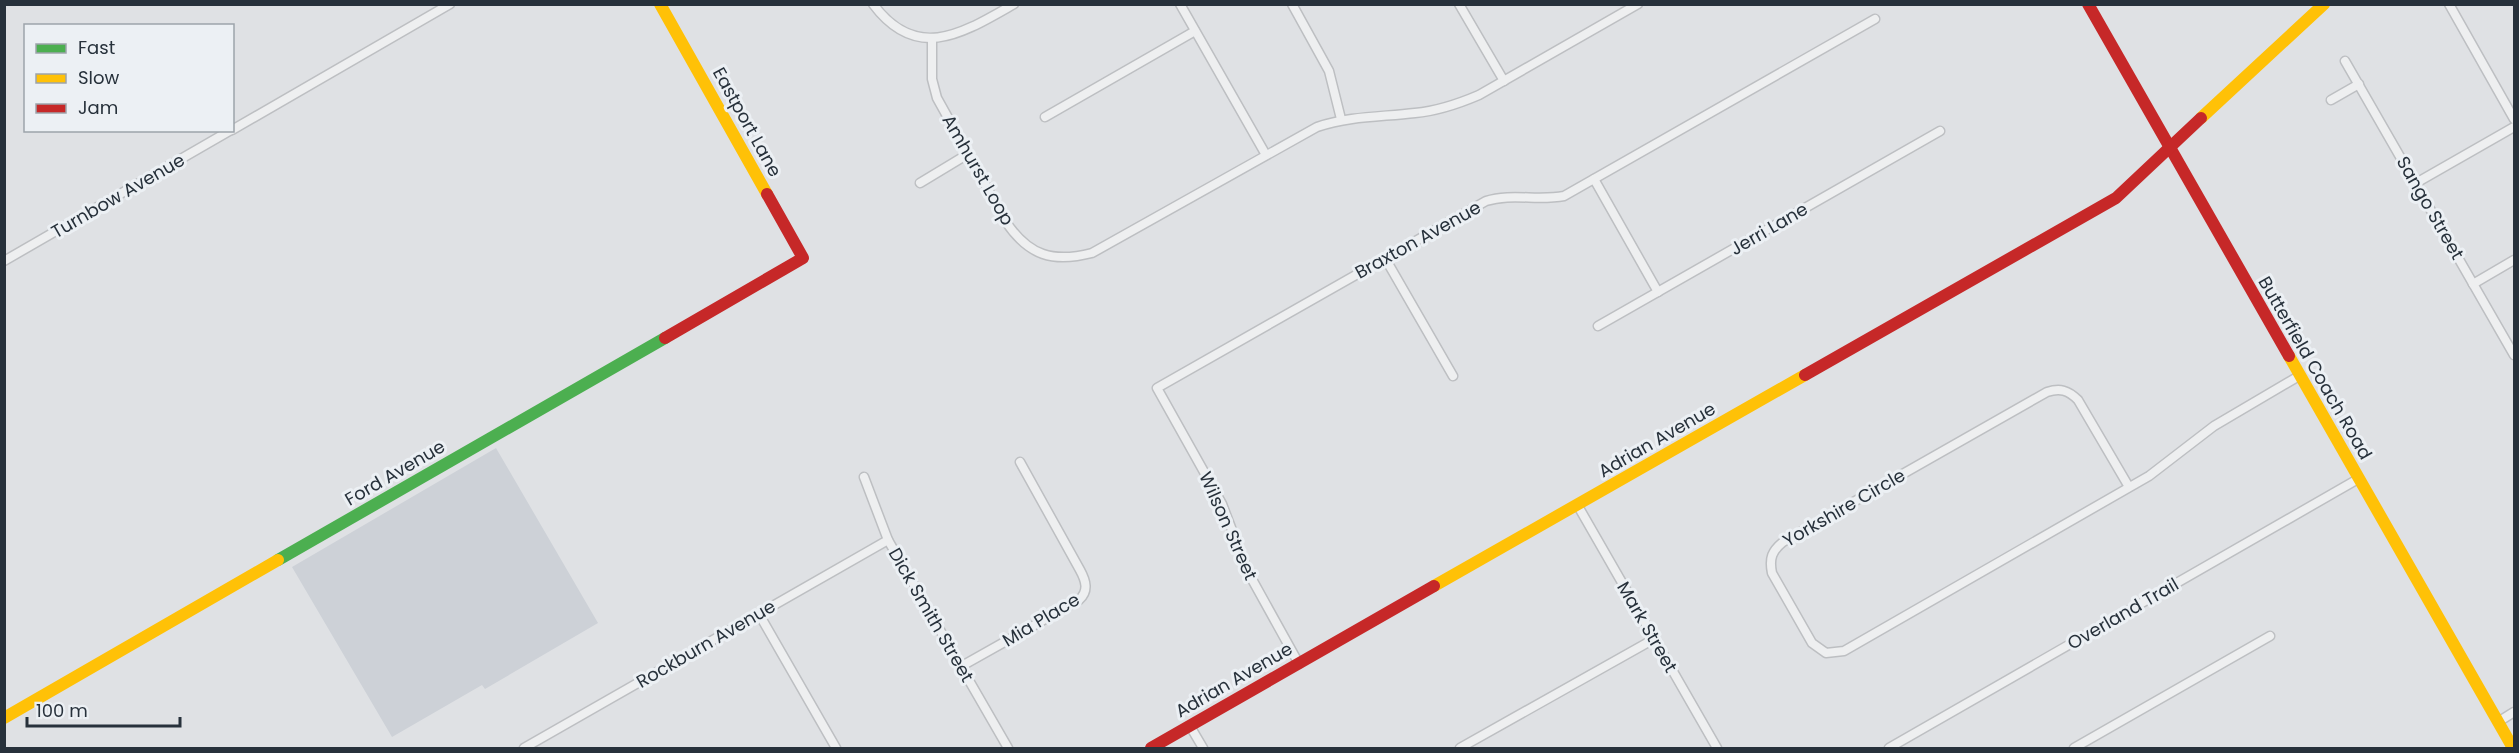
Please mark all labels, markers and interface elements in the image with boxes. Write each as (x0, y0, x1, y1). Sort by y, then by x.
legend (24, 24, 234, 132)
text: Fast (78, 35, 115, 60)
street label: Eastport Lane (707, 62, 788, 181)
text: Slow (78, 65, 120, 90)
text: Jam (78, 95, 118, 120)
street label: Amhurst Loop (937, 110, 1020, 230)
street label: Turnbow Avenue (46, 147, 189, 244)
street label: Sango Street (2391, 152, 2470, 264)
street label: Braxton Avenue (1350, 195, 1485, 285)
street label: Jerri Lane (1725, 196, 1812, 261)
street label: Butterfield Coach Road (2253, 271, 2378, 464)
street label: Adrian Avenue (1594, 396, 1720, 483)
street label: Ford Avenue (340, 434, 449, 511)
street label: Yorkshire Circle (1778, 462, 1910, 553)
street label: Wilson Street (1193, 468, 1264, 584)
street label: Dick Smith Street (883, 543, 980, 687)
street label: Overland Trail (2063, 572, 2183, 656)
street label: Mark Street (1611, 577, 1684, 677)
street label: Mia Place (997, 587, 1084, 652)
street label: Rockburn Avenue (632, 593, 780, 694)
street label: Adrian Avenue (1171, 636, 1297, 723)
scale bar (27, 690, 180, 728)
text: 100 m (36, 698, 88, 723)

